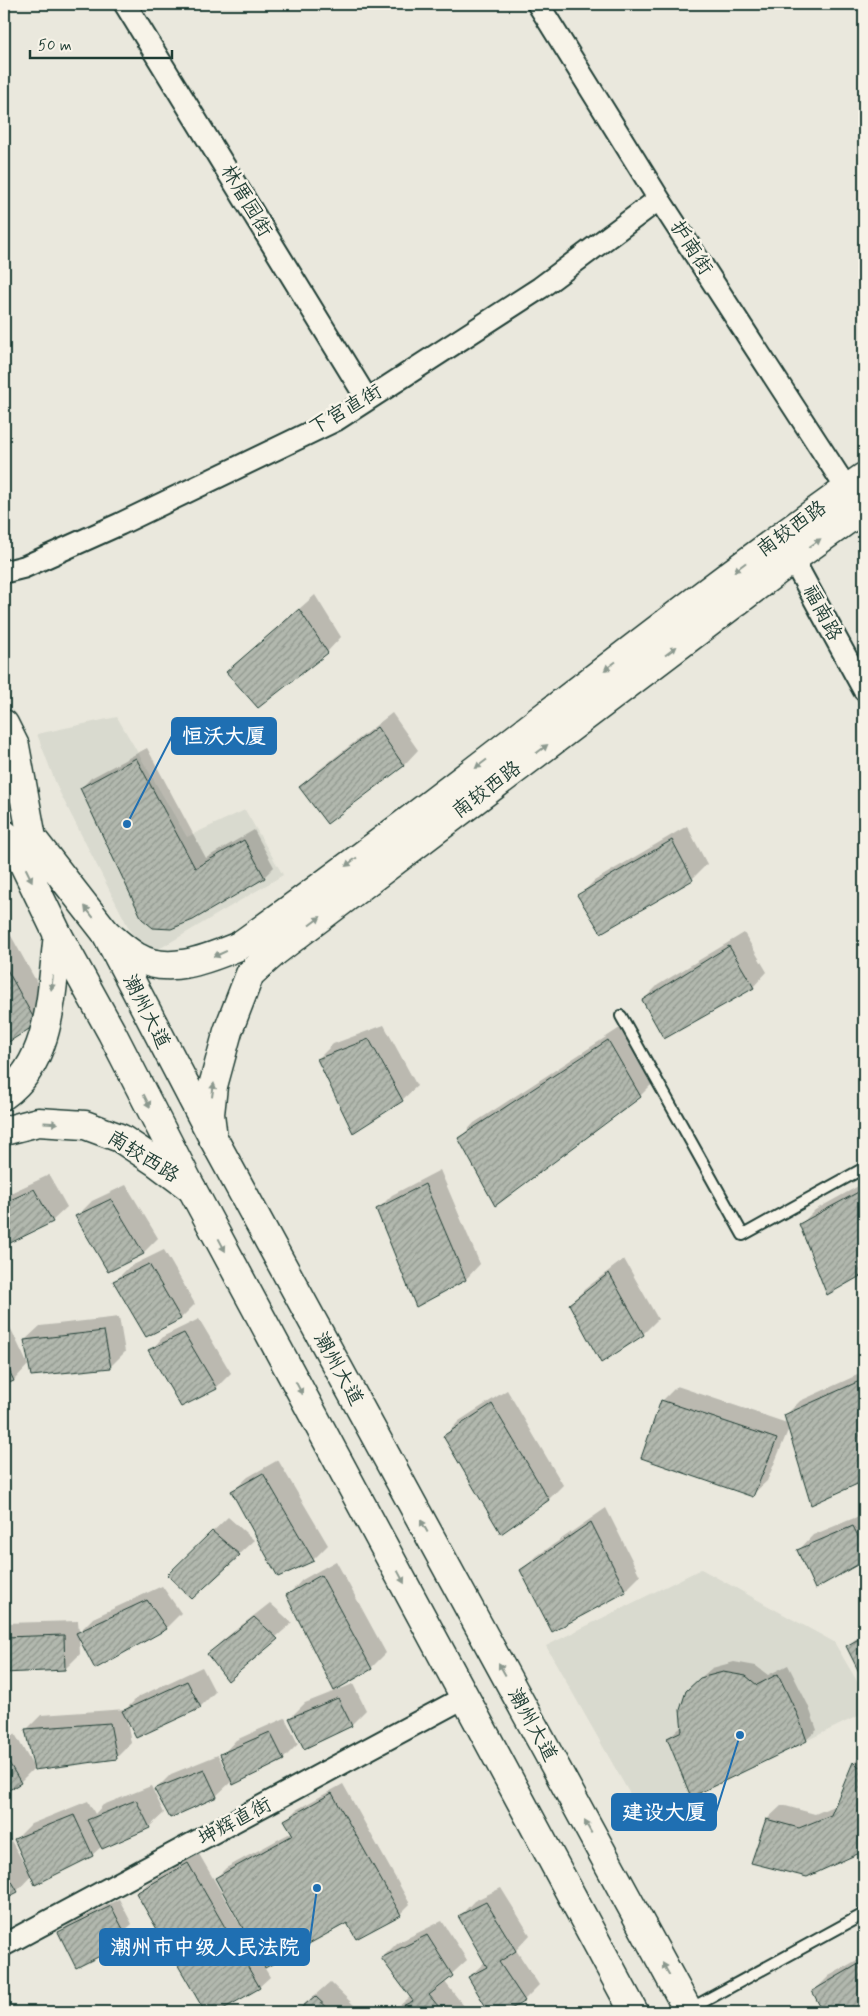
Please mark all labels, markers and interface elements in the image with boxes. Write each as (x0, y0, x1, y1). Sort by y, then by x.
scale bar (30, 28, 172, 60)
text: 50 m (38, 36, 72, 56)
street label: 林厝园街 (214, 160, 278, 242)
street label: 护南街 (663, 215, 719, 281)
street label: 下宫直街 (305, 378, 387, 442)
street label: 南较西路 (752, 494, 833, 563)
one-way arrow (808, 538, 822, 548)
one-way arrow (734, 562, 747, 573)
street label: 福南路 (796, 580, 848, 647)
one-way arrow (664, 646, 678, 656)
one-way arrow (603, 661, 617, 671)
callout: 恒沃大厦 (172, 718, 276, 754)
text: 恒沃大厦 (182, 723, 266, 751)
one-way arrow (535, 744, 549, 754)
street label: 南较西路 (447, 755, 528, 825)
one-way arrow (475, 759, 488, 770)
one-way arrow (345, 857, 358, 868)
one-way arrow (25, 868, 33, 882)
one-way arrow (84, 905, 94, 919)
one-way arrow (308, 916, 321, 926)
one-way arrow (213, 950, 227, 958)
street label: 潮州大道 (116, 970, 176, 1054)
one-way arrow (48, 975, 56, 991)
one-way arrow (209, 1082, 217, 1098)
one-way arrow (143, 1093, 151, 1108)
one-way arrow (44, 1119, 60, 1127)
street label: 南较西路 (102, 1124, 185, 1190)
one-way arrow (218, 1237, 226, 1252)
street label: 潮州大道 (307, 1327, 369, 1411)
one-way arrow (295, 1381, 303, 1395)
one-way arrow (420, 1519, 428, 1533)
one-way arrow (397, 1570, 405, 1585)
one-way arrow (498, 1661, 506, 1676)
street label: 潮州大道 (501, 1683, 563, 1767)
street label: 坤辉直街 (193, 1791, 277, 1853)
callout: 建设大厦 (612, 1794, 716, 1830)
text: 建设大厦 (622, 1799, 706, 1827)
one-way arrow (584, 1819, 592, 1834)
callout: 潮州市中级人民法院 (100, 1929, 309, 1965)
text: 潮州市中级人民法院 (111, 1934, 300, 1962)
one-way arrow (662, 1962, 670, 1977)

